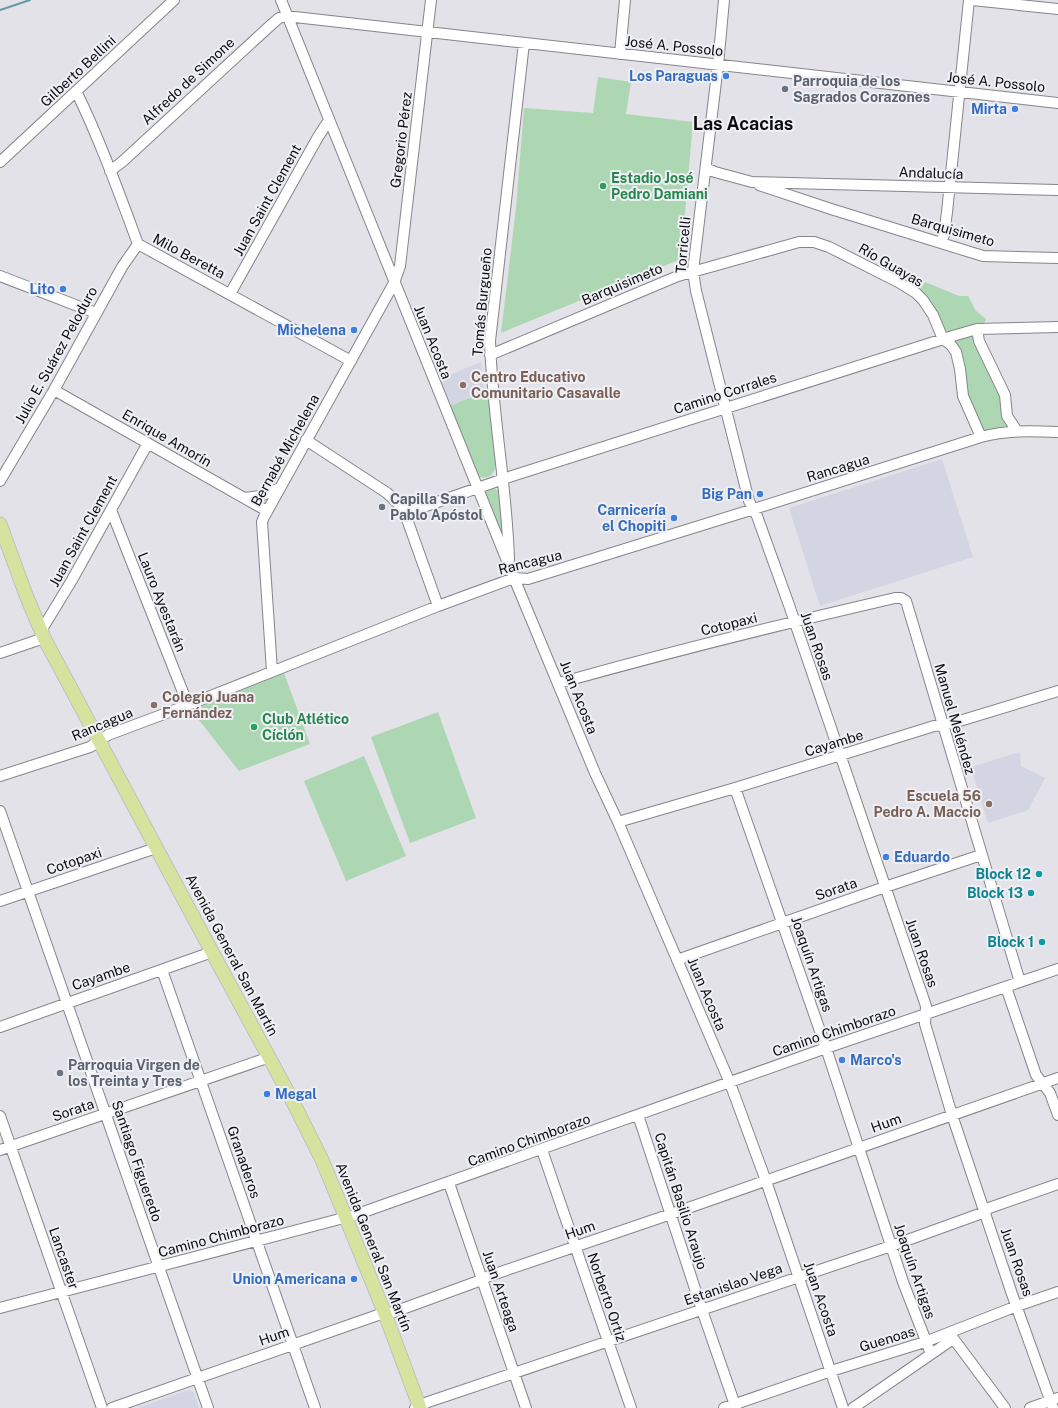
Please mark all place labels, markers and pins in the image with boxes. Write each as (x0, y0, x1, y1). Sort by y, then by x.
place label: Los Paraguas (629, 68, 718, 84)
marker: Los Paraguas (721, 71, 731, 81)
place label: Parroquia de los Sagrados Corazones (793, 73, 930, 105)
marker: Parroquia de los Sagrados Corazones (780, 84, 790, 94)
place label: Mirta (971, 101, 1007, 117)
marker: Mirta (1010, 104, 1020, 114)
place label: Estadio José Pedro Damiani (611, 170, 708, 202)
marker: Estadio José Pedro Damiani (598, 181, 608, 191)
place label: Lito (30, 281, 55, 297)
marker: Lito (58, 284, 68, 294)
place label: Michelena (277, 322, 346, 338)
marker: Michelena (349, 325, 359, 335)
place label: Centro Educativo Comunitario Casavalle (471, 369, 621, 401)
marker: Centro Educativo Comunitario Casavalle (458, 380, 468, 390)
place label: Big Pan (702, 486, 752, 502)
marker: Big Pan (755, 489, 765, 499)
place label: Capilla San Pablo Apóstol (390, 491, 483, 523)
marker: Capilla San Pablo Apóstol (377, 502, 387, 512)
place label: Carnicería el Chopiti (597, 502, 666, 534)
marker: Carnicería el Chopiti (669, 513, 679, 523)
place label: Colegio Juana Fernández (162, 689, 254, 721)
marker: Colegio Juana Fernández (149, 700, 159, 710)
place label: Club Atlético Cíclón (262, 711, 349, 743)
marker: Club Atlético Cíclón (249, 722, 259, 732)
place label: Escuela 56 Pedro A. Maccio (874, 788, 981, 820)
marker: Escuela 56 Pedro A. Maccio (984, 799, 994, 809)
place label: Eduardo (894, 849, 950, 865)
marker: Eduardo (881, 852, 891, 862)
place label: Block 12 (975, 866, 1031, 882)
marker: Block 12 (1034, 869, 1044, 879)
place label: Block 13 (967, 885, 1023, 901)
marker: Block 13 (1026, 888, 1036, 898)
place label: Block 1 (987, 934, 1034, 950)
marker: Block 1 (1037, 937, 1047, 947)
place label: Marco's (850, 1052, 902, 1068)
marker: Marco's (837, 1055, 847, 1065)
place label: Parroquia Virgen de los Treinta y Tres (68, 1057, 200, 1089)
marker: Parroquia Virgen de los Treinta y Tres (55, 1068, 65, 1078)
place label: Megal (275, 1086, 317, 1102)
marker: Megal (262, 1089, 272, 1099)
place label: Union Americana (232, 1271, 346, 1287)
marker: Union Americana (349, 1274, 359, 1284)

